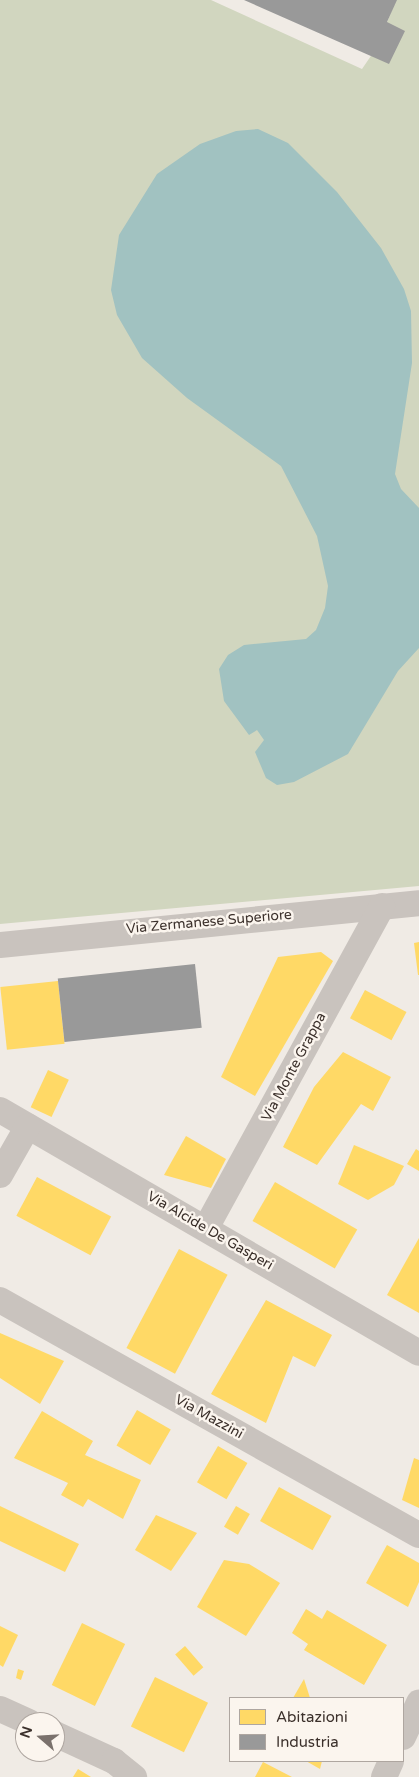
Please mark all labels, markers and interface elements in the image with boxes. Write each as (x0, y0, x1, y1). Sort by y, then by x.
street label: Via Zermanese Superiore (125, 906, 293, 938)
street label: Via Monte Grappa (258, 1010, 330, 1124)
street label: Via Alcide De Gasperi (144, 1188, 276, 1274)
street label: Via Mazzini (172, 1391, 246, 1443)
legend (229, 1697, 404, 1762)
text: Abitazioni (276, 1708, 348, 1726)
north arrow (15, 1712, 65, 1762)
text: N (16, 1724, 36, 1740)
text: Industria (276, 1733, 339, 1751)

